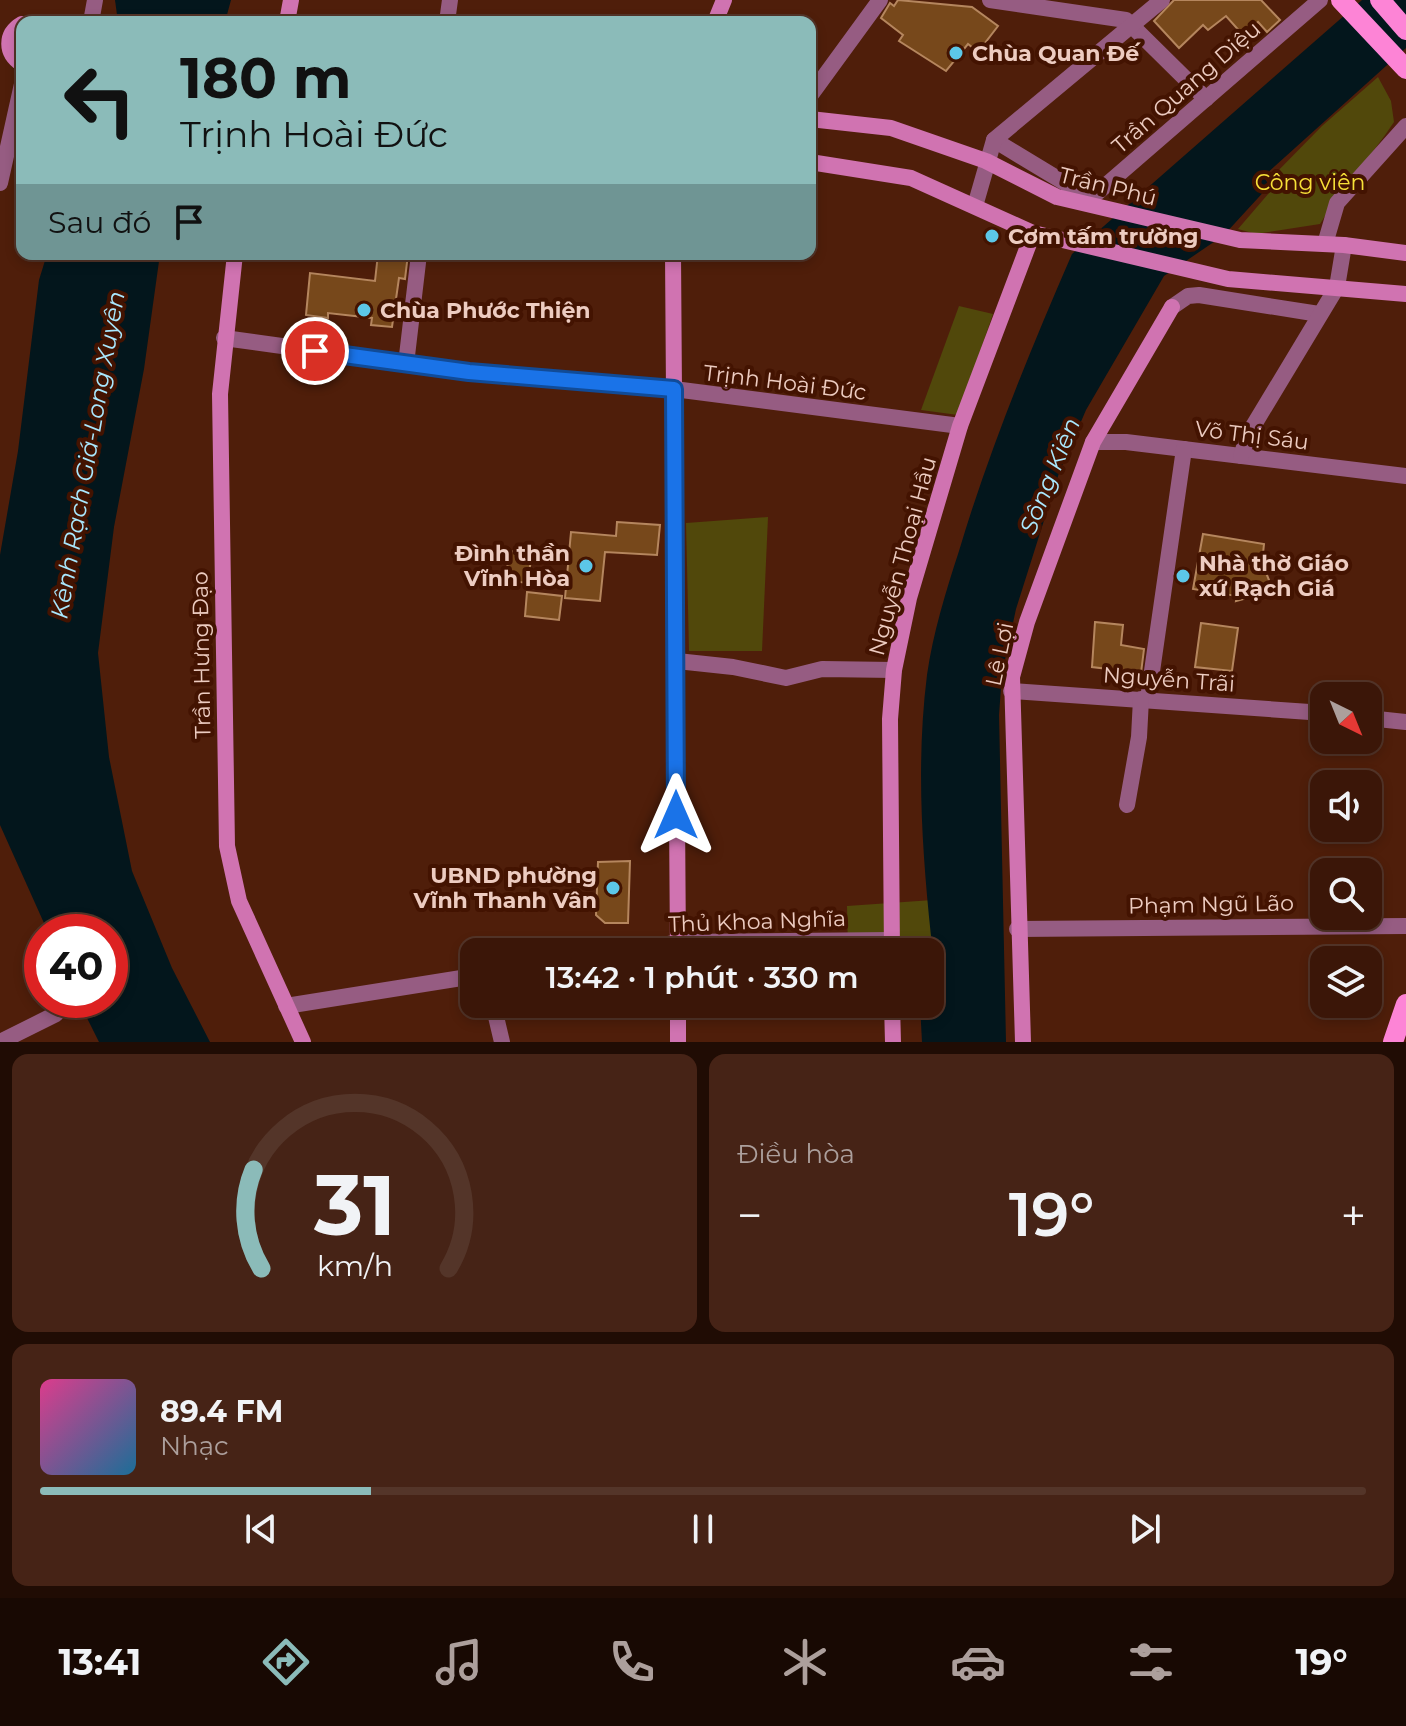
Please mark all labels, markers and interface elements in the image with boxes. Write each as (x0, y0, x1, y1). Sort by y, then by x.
street label: Trần Quang Diệu (1107, 16, 1266, 159)
place label: Chùa Quan Đế (972, 40, 1141, 67)
text: 180 m (180, 44, 352, 112)
marker: Chùa Quan Đế (947, 44, 965, 62)
icon: left (48, 48, 152, 152)
text: Trịnh Hoài Đức (180, 112, 448, 156)
street label: Trần Phú (1056, 161, 1159, 212)
park label: Công viên (1255, 169, 1365, 196)
icon: arrive (167, 200, 211, 244)
text: Sau đó (48, 204, 151, 241)
place label: Cơm tấm trường (1008, 223, 1198, 250)
marker: Cơm tấm trường (983, 227, 1001, 245)
water label: Kênh Rạch Giá-Long Xuyên (44, 289, 131, 621)
place label: Chùa Phước Thiện (380, 297, 590, 324)
marker: Chùa Phước Thiện (355, 301, 373, 319)
pin (281, 317, 349, 385)
icon: arrive (293, 329, 337, 373)
street label: Trịnh Hoài Đức (702, 359, 868, 406)
water label: Sông Kiên (1013, 413, 1086, 538)
street label: Võ Thị Sáu (1194, 415, 1310, 456)
street label: Nguyễn Thoại Hầu (863, 454, 942, 658)
place label: Đình thần Vĩnh Hòa (455, 540, 570, 592)
place label: Nhà thờ Giáo xứ Rạch Giá (1199, 550, 1349, 602)
marker: Đình thần Vĩnh Hòa (577, 557, 595, 575)
marker: Nhà thờ Giáo xứ Rạch Giá (1174, 567, 1192, 585)
street label: Trần Hưng Đạo (187, 571, 216, 739)
street label: Lê Lợi (980, 620, 1019, 688)
street label: Nguyễn Trãi (1102, 661, 1236, 698)
north arrow (1310, 682, 1382, 754)
map controls (1310, 682, 1382, 1018)
button: sound (1310, 770, 1382, 842)
position arrow (634, 773, 718, 857)
button: search (1310, 858, 1382, 930)
place label: UBND phường Vĩnh Thanh Vân (413, 862, 597, 914)
marker: UBND phường Vĩnh Thanh Vân (604, 879, 622, 897)
street label: Phạm Ngũ Lão (1128, 890, 1294, 919)
street label: Thủ Khoa Nghĩa (668, 905, 846, 938)
speed limit sign: 40 (24, 914, 128, 1018)
button: layers (1310, 946, 1382, 1018)
text: 13:42 · 1 phút · 330 m (545, 959, 859, 996)
text: Điều hòa (737, 1138, 855, 1170)
text: 31 (313, 1154, 395, 1256)
text: 19° (1009, 1178, 1094, 1251)
text: − (737, 1188, 762, 1242)
text: + (1341, 1188, 1366, 1242)
text: km/h (316, 1248, 393, 1283)
text: 89.4 FM (160, 1393, 283, 1430)
text: Nhạc (160, 1430, 229, 1462)
icon: previous (239, 1507, 283, 1551)
icon: pause (681, 1507, 725, 1551)
icon: next (1123, 1507, 1167, 1551)
icon: directions (258, 1634, 314, 1690)
icon: music (431, 1634, 487, 1690)
icon: phone (604, 1634, 660, 1690)
icon: climate (777, 1634, 833, 1690)
icon: car (950, 1634, 1006, 1690)
icon: filters (1123, 1634, 1179, 1690)
text: 13:41 (58, 1640, 141, 1684)
text: 19° (1295, 1640, 1348, 1684)

